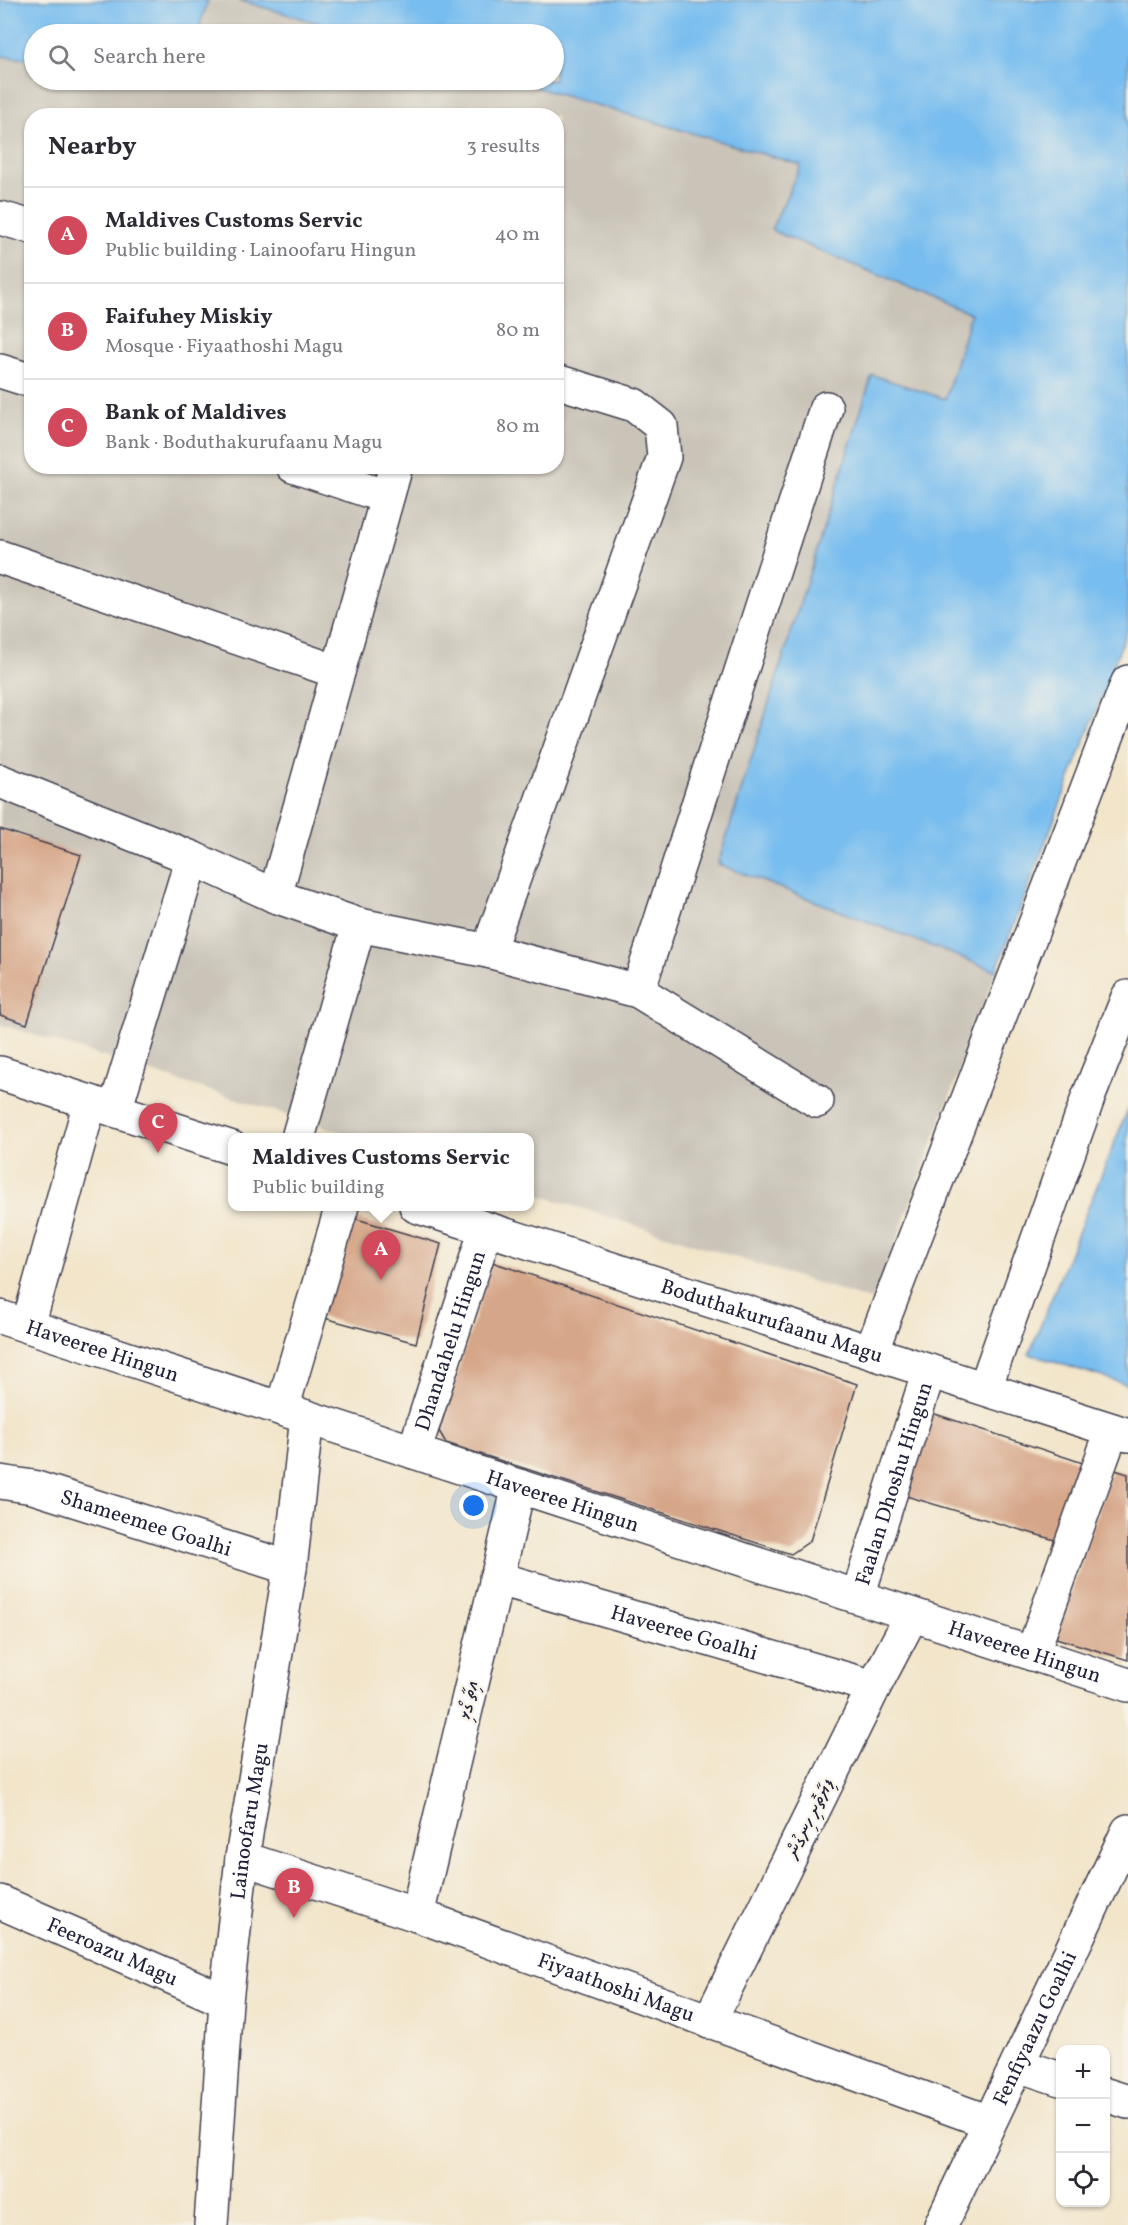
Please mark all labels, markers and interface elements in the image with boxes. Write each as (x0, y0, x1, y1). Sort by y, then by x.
search box (24, 24, 564, 90)
icon: search (45, 41, 78, 74)
text: Search here (93, 42, 206, 73)
text: Nearby (48, 129, 137, 165)
text: 3 results (466, 133, 540, 161)
text: Maldives Customs Servic (105, 206, 363, 237)
text: A (60, 221, 75, 249)
text: 40 m (495, 221, 540, 249)
text: Public building · Lainoofaru Hingun (105, 237, 417, 265)
text: Faifuhey Miskiy (105, 302, 273, 333)
text: B (61, 317, 74, 345)
text: 80 m (496, 317, 540, 345)
text: Mosque · Fiyaathoshi Magu (105, 333, 343, 361)
text: Bank of Maldives (105, 398, 287, 429)
text: C (61, 413, 74, 441)
text: 80 m (496, 413, 540, 441)
text: Bank · Boduthakurufaanu Magu (105, 429, 383, 457)
pin: C (138, 1104, 178, 1153)
popup (228, 1133, 534, 1211)
text: Maldives Customs Servic (252, 1143, 510, 1174)
text: Public building (252, 1174, 385, 1202)
pin: A (362, 1230, 400, 1280)
street label: Dhandahelu Hingun (409, 1247, 494, 1435)
street label: Boduthakurufaanu Magu (657, 1273, 886, 1371)
street label: Haveeree Hingun (22, 1313, 182, 1390)
street label: Faalan Dhoshu Hingun (849, 1379, 941, 1589)
street label: Haveeree Hingun (482, 1464, 643, 1541)
street label: Shameemee Goalhi (56, 1484, 235, 1565)
your location (459, 1491, 488, 1520)
street label: Haveeree Goalhi (607, 1599, 761, 1669)
street label: Haveeree Hingun (944, 1614, 1105, 1691)
street label: އިތާ ގޯޅި (451, 1678, 488, 1724)
street label: Lainoofaru Magu (224, 1741, 277, 1901)
street label: ފިޔާތޮށި ހިނގުން (778, 1773, 843, 1866)
pin: B (274, 1868, 314, 1918)
street label: Feeroazu Magu (42, 1911, 182, 1994)
street label: Fiyaathoshi Magu (533, 1947, 698, 2030)
street label: Fenfiyaazu Goalhi (987, 1947, 1085, 2111)
map controls (1056, 2045, 1110, 2207)
button: + (1056, 2045, 1110, 2099)
button: − (1056, 2099, 1110, 2153)
button: locate (1056, 2153, 1110, 2207)

